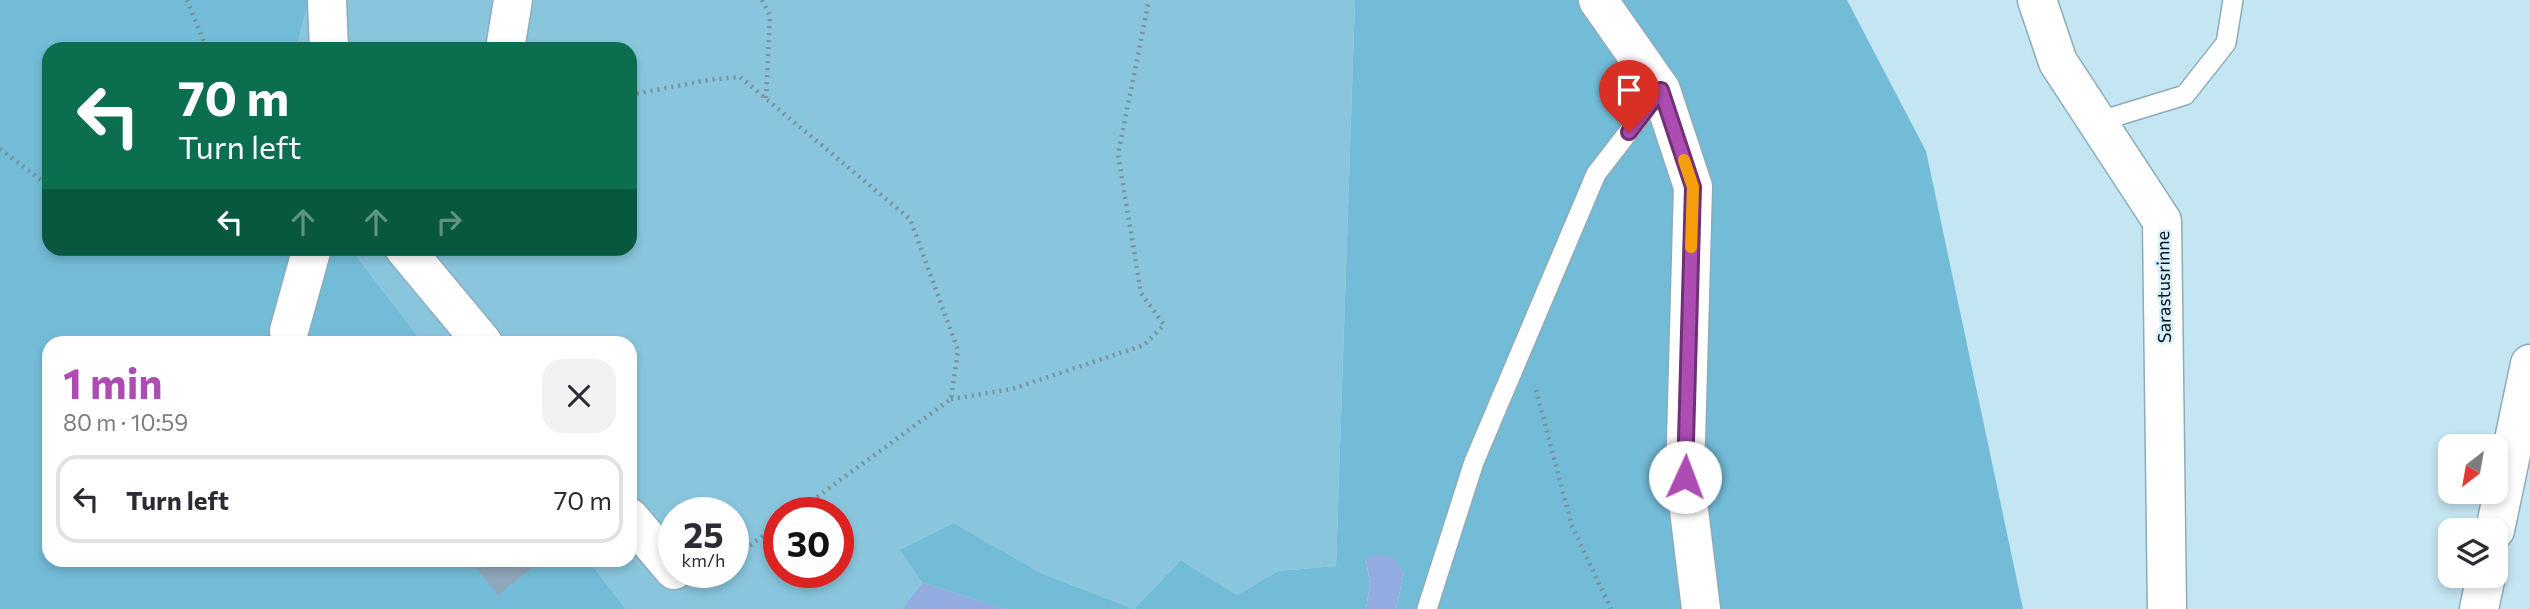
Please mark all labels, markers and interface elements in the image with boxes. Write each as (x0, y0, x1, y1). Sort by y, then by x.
pin (1599, 60, 1659, 132)
text: 70 m (178, 66, 289, 126)
icon: left (63, 70, 154, 161)
icon: arrive (1610, 71, 1648, 109)
text: Turn left (178, 126, 302, 166)
icon: left (211, 203, 249, 241)
icon: ahead (284, 203, 322, 241)
icon: ahead (357, 203, 395, 241)
icon: right (430, 203, 468, 241)
street label: Sarastusrinne (2151, 231, 2175, 343)
text: 1 min (63, 356, 163, 408)
button: close (542, 359, 616, 433)
text: 80 m · 10:59 (63, 408, 188, 436)
north arrow (2438, 434, 2508, 504)
map controls (2438, 434, 2508, 588)
position arrow (1648, 440, 1722, 514)
icon: left (67, 480, 105, 518)
text: Turn left (126, 484, 229, 515)
text: 70 m (554, 484, 612, 515)
speed limit sign: 30 (763, 497, 854, 588)
text: 25 (683, 512, 724, 555)
button: layers (2438, 518, 2508, 588)
text: km/h (682, 549, 725, 571)

